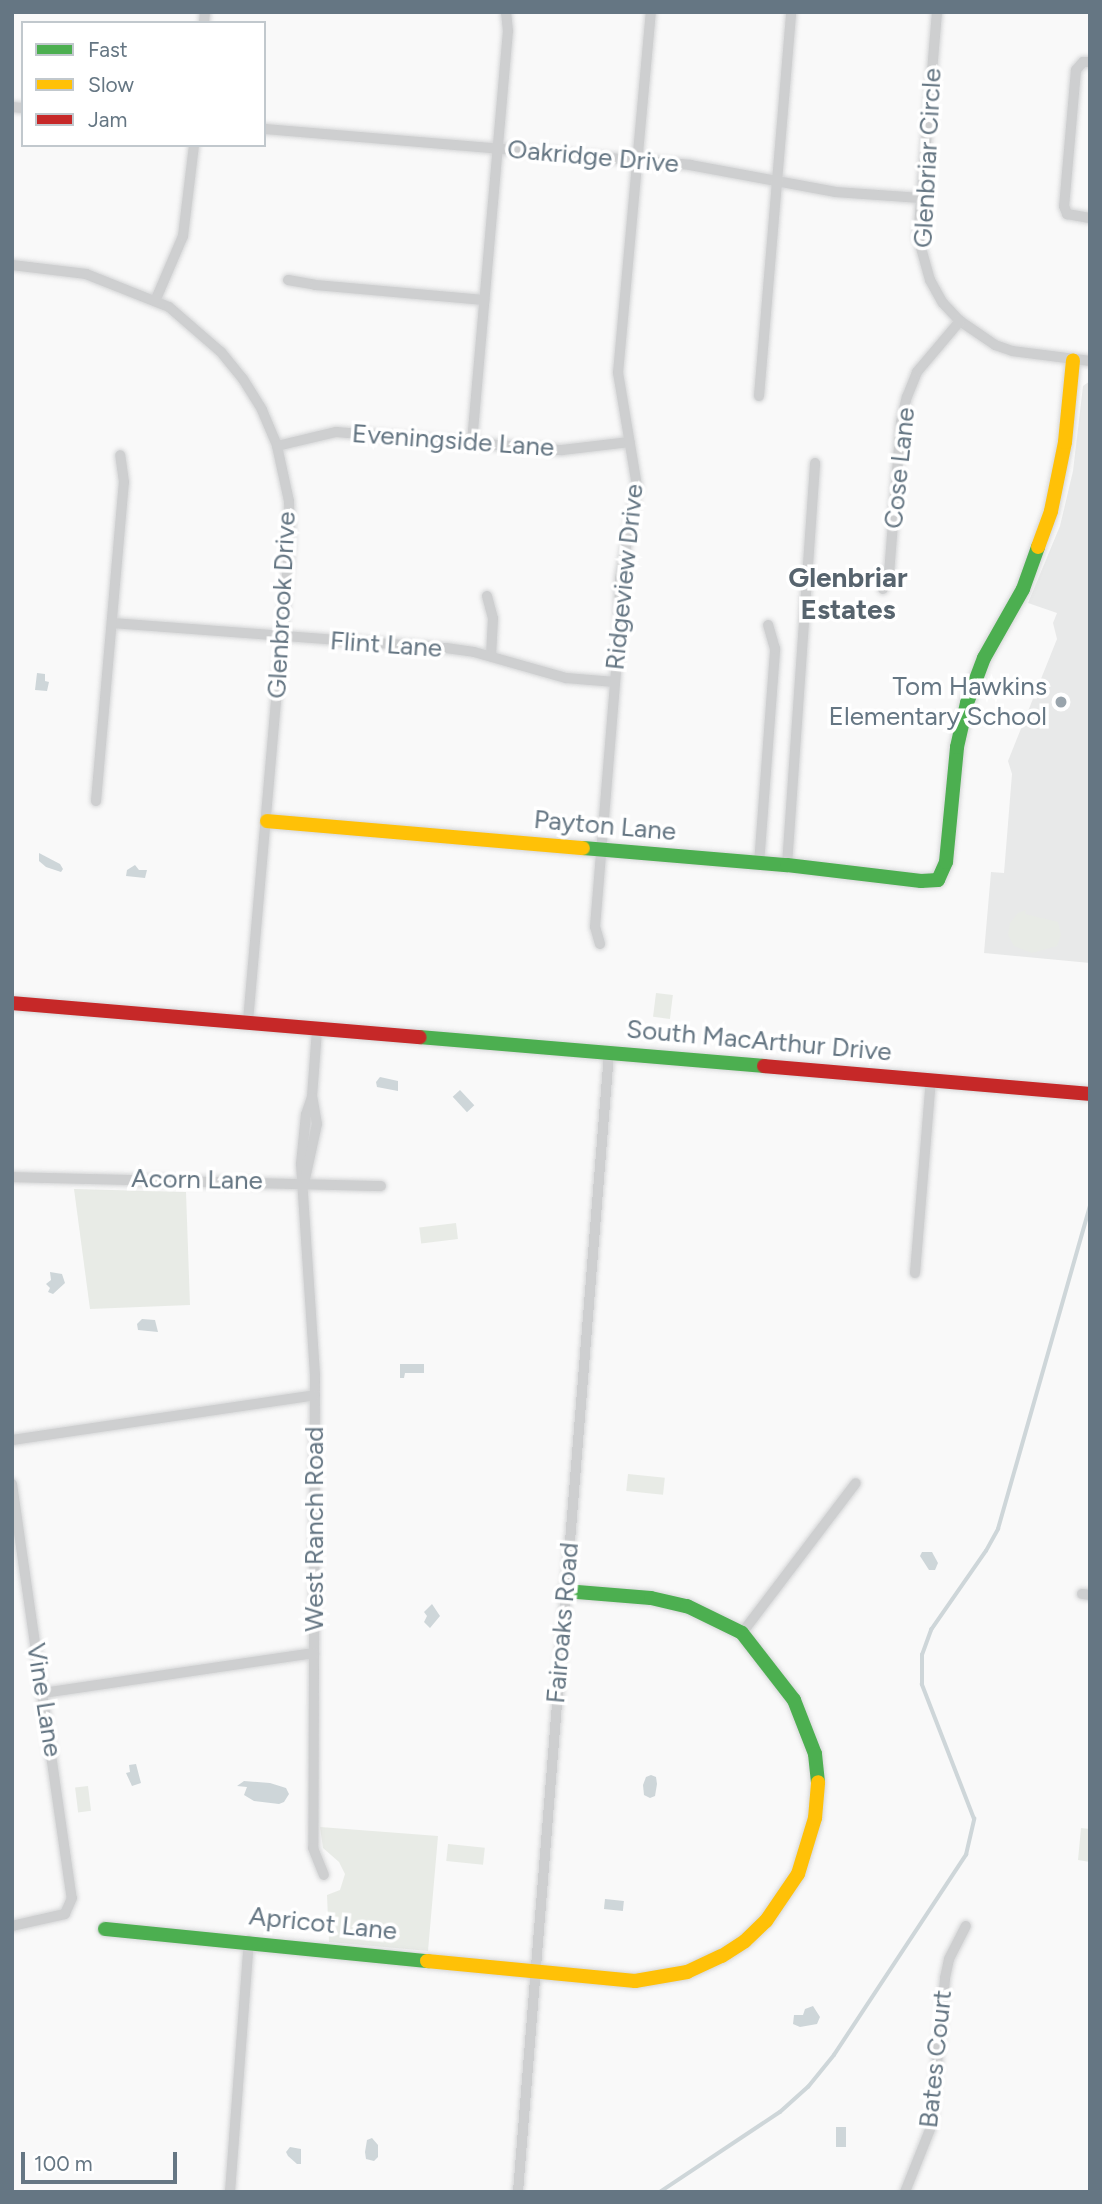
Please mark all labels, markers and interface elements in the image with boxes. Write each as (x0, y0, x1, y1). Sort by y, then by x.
legend (21, 21, 266, 147)
text: Fast (88, 37, 128, 62)
street label: Glenbriar Circle (908, 67, 948, 249)
text: Slow (88, 72, 134, 97)
text: Jam (88, 107, 127, 132)
street label: Oakridge Drive (506, 134, 680, 180)
street label: Cose Lane (878, 406, 922, 530)
street label: Eveningside Lane (351, 418, 555, 464)
street label: Ridgeview Drive (600, 482, 650, 672)
street label: Glenbrook Drive (262, 511, 302, 699)
district label: Glenbriar Estates (788, 560, 908, 626)
street label: Flint Lane (329, 626, 443, 664)
place label: Tom Hawkins Elementary School (829, 671, 1047, 732)
marker: Tom Hawkins Elementary School (1053, 694, 1069, 710)
street label: Payton Lane (533, 804, 677, 848)
street label: South MacArthur Drive (625, 1014, 893, 1068)
street label: Acorn Lane (131, 1163, 263, 1197)
street label: West Ranch Road (299, 1426, 331, 1632)
street label: Fairoaks Road (540, 1541, 586, 1705)
street label: Vine Lane (20, 1641, 68, 1759)
street label: Apricot Lane (247, 1901, 399, 1947)
street label: Bates Court (913, 1988, 959, 2130)
scale bar (24, 2138, 180, 2182)
text: 100 m (34, 2151, 93, 2176)

